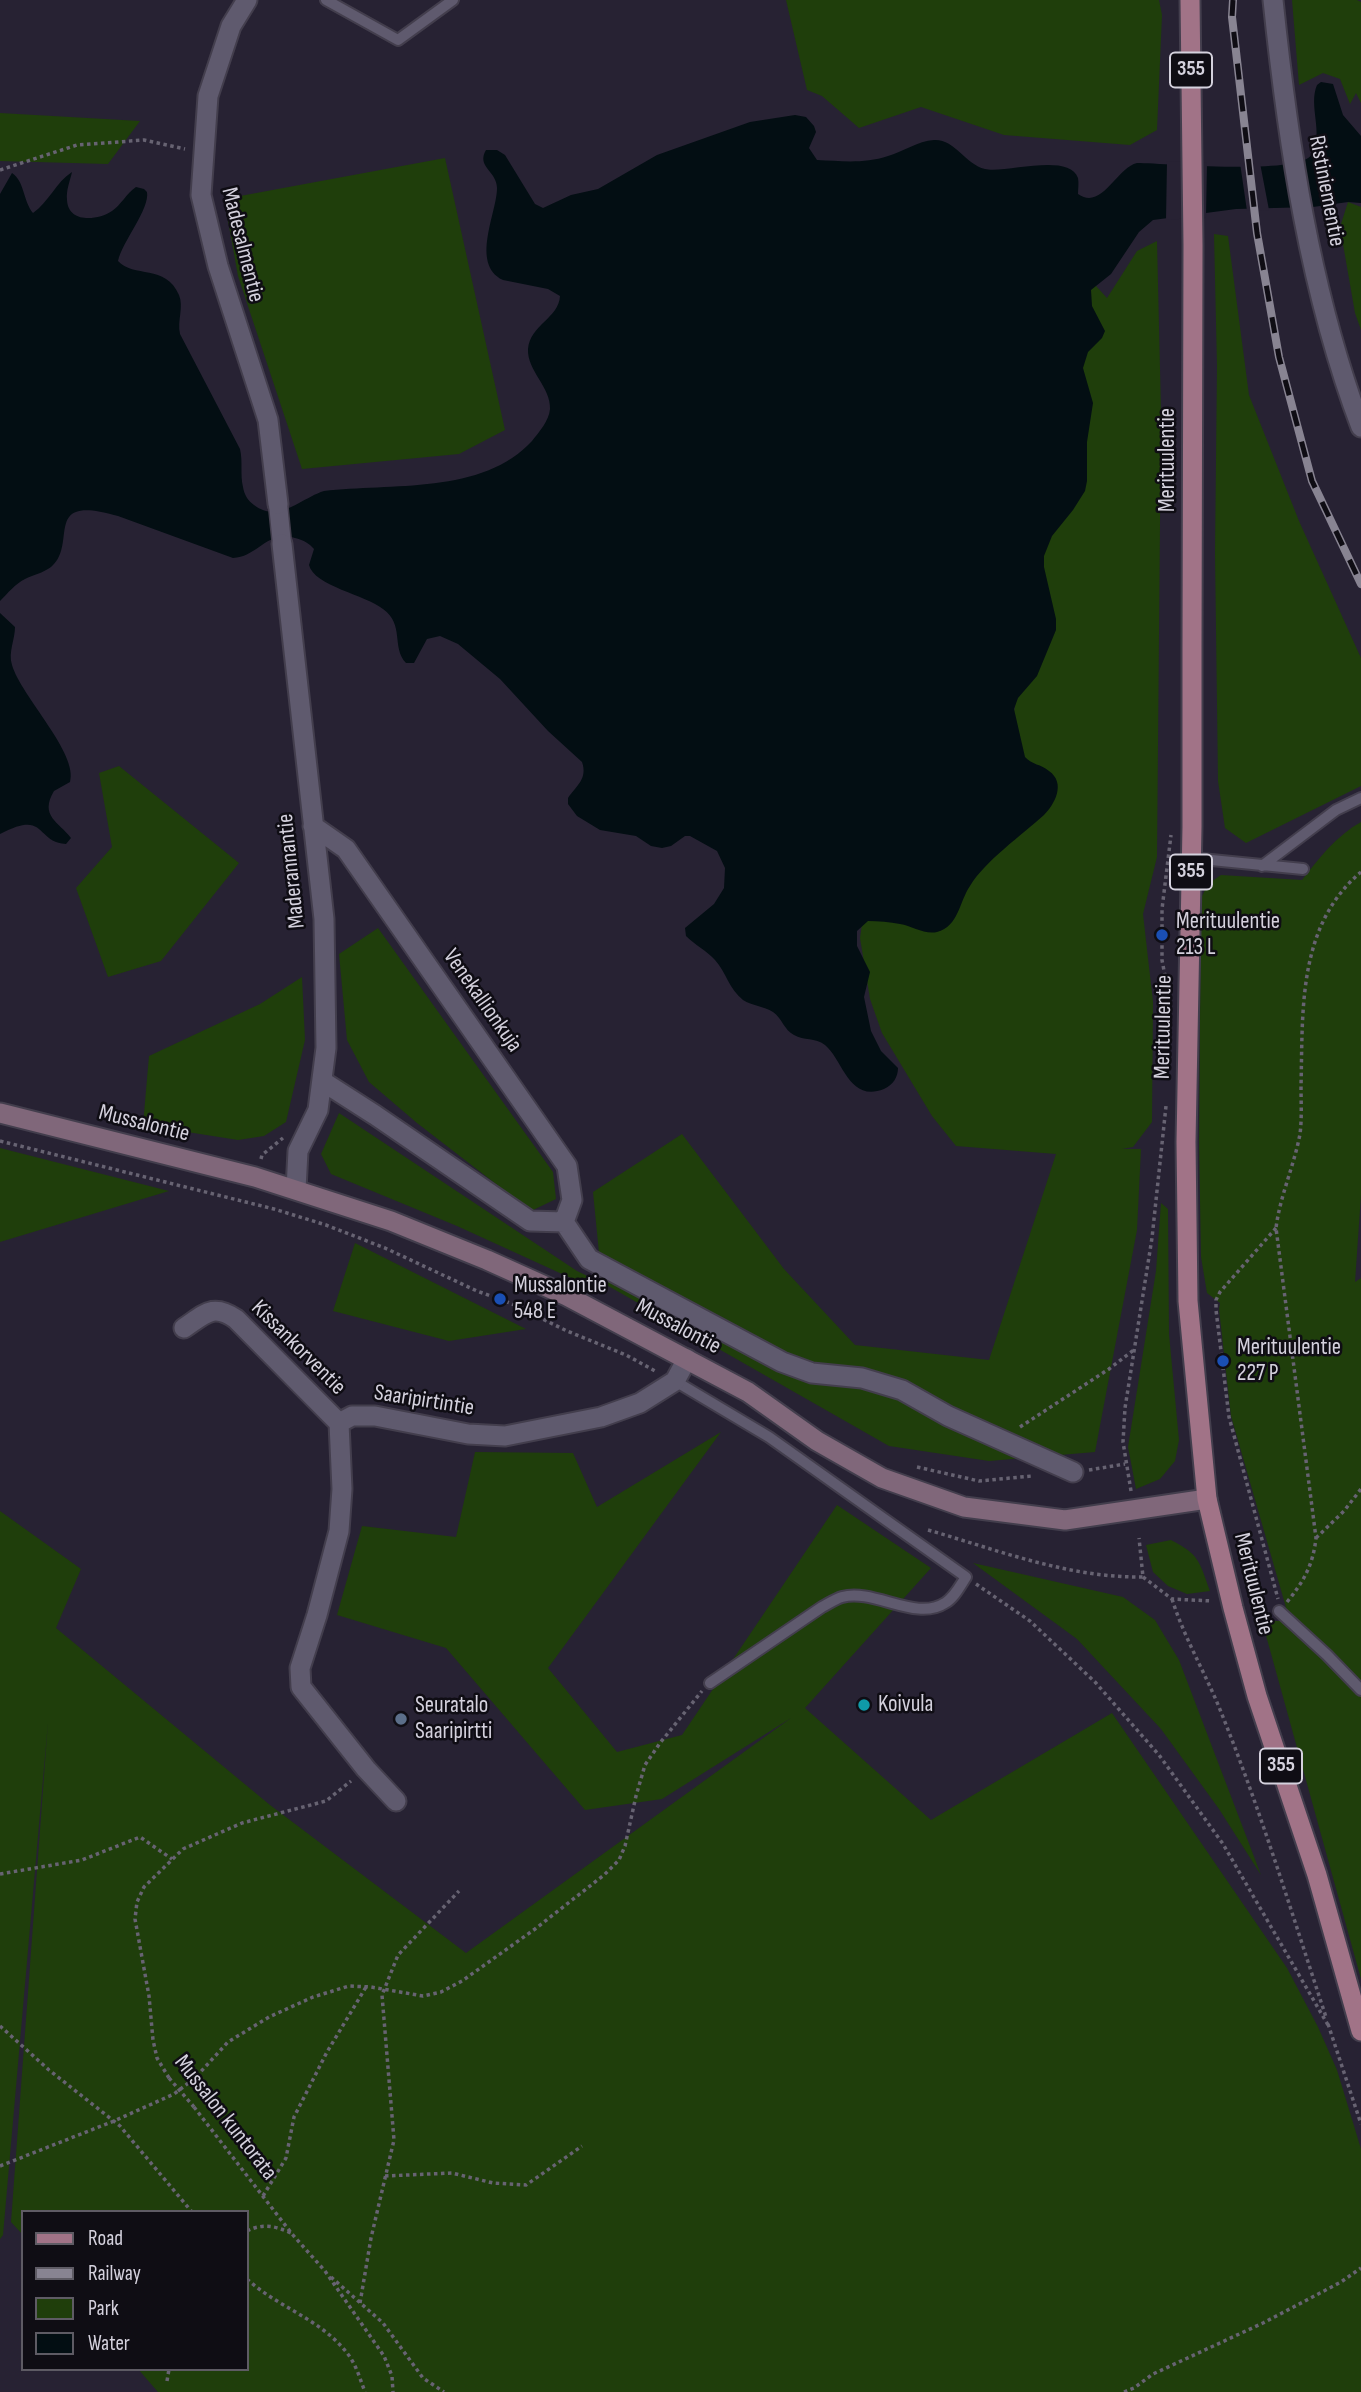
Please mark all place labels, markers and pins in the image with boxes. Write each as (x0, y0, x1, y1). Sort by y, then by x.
place label: Merituulentie 213 L (1176, 908, 1280, 962)
marker: Merituulentie 213 L (1154, 927, 1170, 943)
place label: Mussalontie 548 E (514, 1272, 607, 1326)
marker: Mussalontie 548 E (492, 1291, 508, 1307)
place label: Merituulentie 227 P (1237, 1334, 1341, 1388)
marker: Merituulentie 227 P (1215, 1353, 1231, 1369)
place label: Koivula (878, 1691, 933, 1719)
place label: Seuratalo Saaripirtti (415, 1692, 492, 1746)
marker: Koivula (856, 1697, 872, 1713)
marker: Seuratalo Saaripirtti (393, 1711, 409, 1727)

